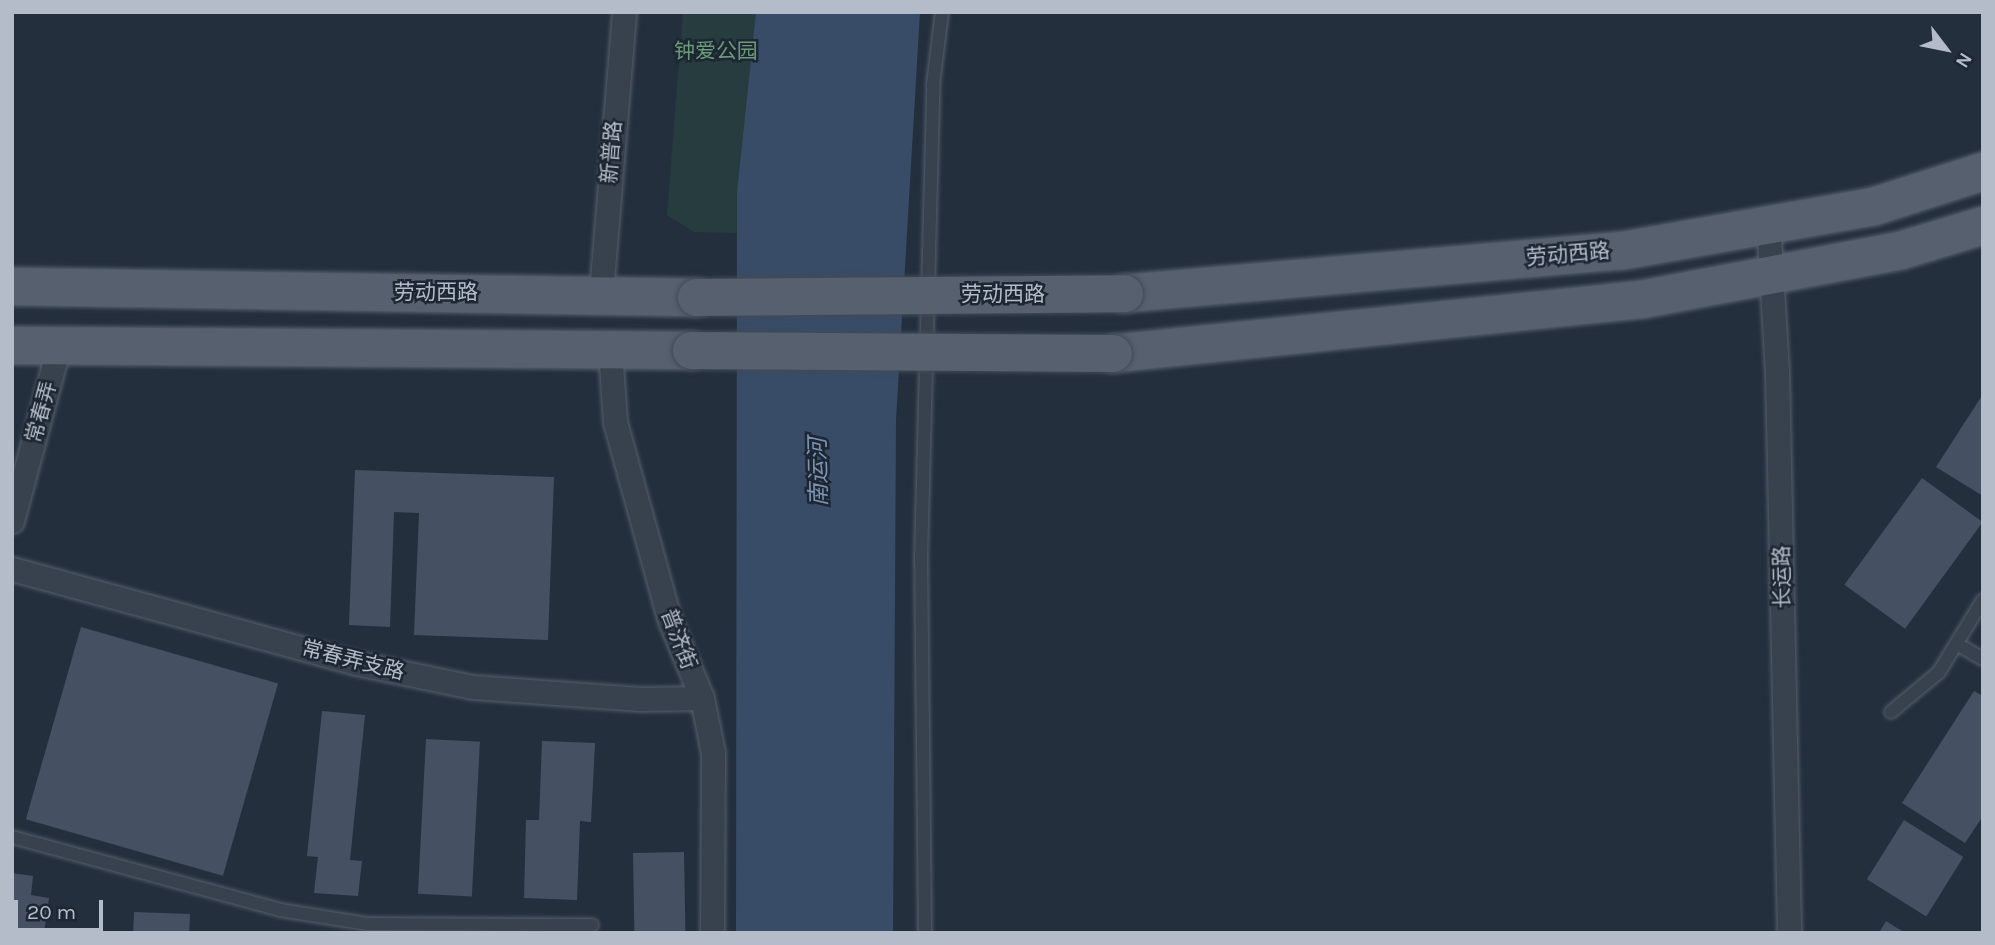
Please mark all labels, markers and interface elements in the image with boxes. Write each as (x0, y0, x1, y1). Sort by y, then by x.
north arrow (1911, 14, 1981, 84)
park label: 钟爱公园 (674, 38, 758, 64)
text: N (1951, 49, 1977, 72)
street label: 新普路 (596, 120, 626, 184)
street label: 劳动西路 (1525, 238, 1611, 270)
street label: 劳动西路 (394, 279, 478, 305)
street label: 劳动西路 (961, 281, 1045, 307)
street label: 常春弄 (21, 378, 61, 446)
water label: 南运河 (805, 437, 833, 507)
street label: 长运路 (1769, 545, 1795, 609)
street label: 普济街 (656, 605, 702, 673)
street label: 常春弄支路 (299, 635, 407, 685)
scale bar (18, 886, 107, 930)
text: 20 m (27, 900, 76, 924)

